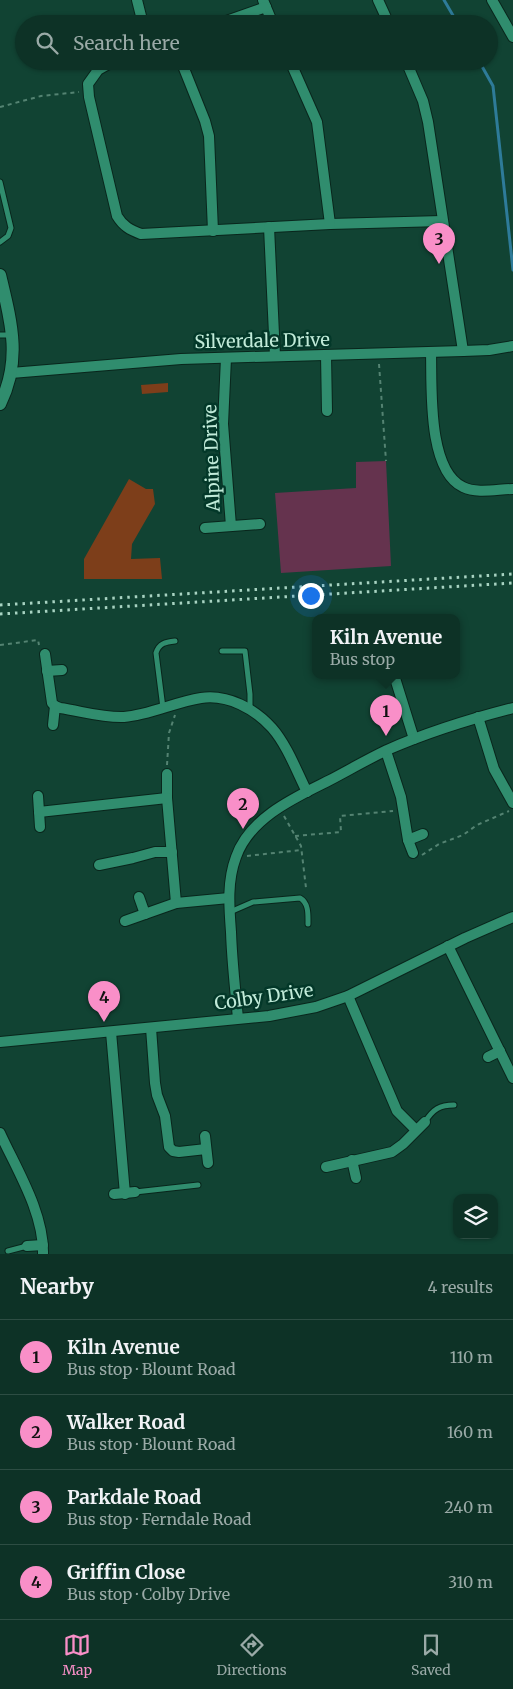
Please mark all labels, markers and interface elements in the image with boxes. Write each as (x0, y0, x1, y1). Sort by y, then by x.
search box (15, 15, 498, 70)
icon: search (33, 29, 61, 57)
text: Search here (73, 31, 180, 55)
pin: 3 (423, 223, 455, 264)
street label: Silverdale Drive (194, 328, 330, 353)
street label: Alpine Drive (198, 404, 225, 513)
your location (298, 583, 324, 609)
popup (312, 614, 460, 679)
text: Kiln Avenue (330, 625, 442, 649)
text: Bus stop (330, 649, 395, 669)
pin: 1 (370, 695, 402, 736)
pin: 2 (227, 788, 259, 829)
street label: Colby Drive (213, 978, 315, 1015)
pin: 4 (88, 981, 120, 1022)
map controls (453, 1194, 498, 1239)
button: layers (453, 1194, 498, 1239)
text: Nearby (20, 1273, 94, 1300)
text: 4 results (427, 1277, 493, 1297)
text: Kiln Avenue (67, 1335, 180, 1359)
text: 1 (32, 1347, 40, 1367)
text: 110 m (450, 1347, 493, 1367)
text: Bus stop · Blount Road (67, 1359, 236, 1379)
text: Walker Road (67, 1410, 185, 1434)
text: 2 (31, 1422, 41, 1442)
text: 160 m (447, 1422, 493, 1442)
text: Bus stop · Blount Road (67, 1434, 236, 1454)
text: Parkdale Road (67, 1485, 201, 1509)
text: 3 (31, 1497, 41, 1517)
text: 240 m (444, 1497, 493, 1517)
text: Bus stop · Ferndale Road (67, 1509, 251, 1529)
text: Griffin Close (67, 1560, 185, 1584)
text: 4 (31, 1572, 41, 1592)
text: 310 m (448, 1572, 493, 1592)
text: Bus stop · Colby Drive (67, 1584, 230, 1604)
tab: Map (62, 1631, 92, 1679)
tab: Directions (217, 1631, 287, 1679)
tab: Saved (411, 1631, 451, 1679)

